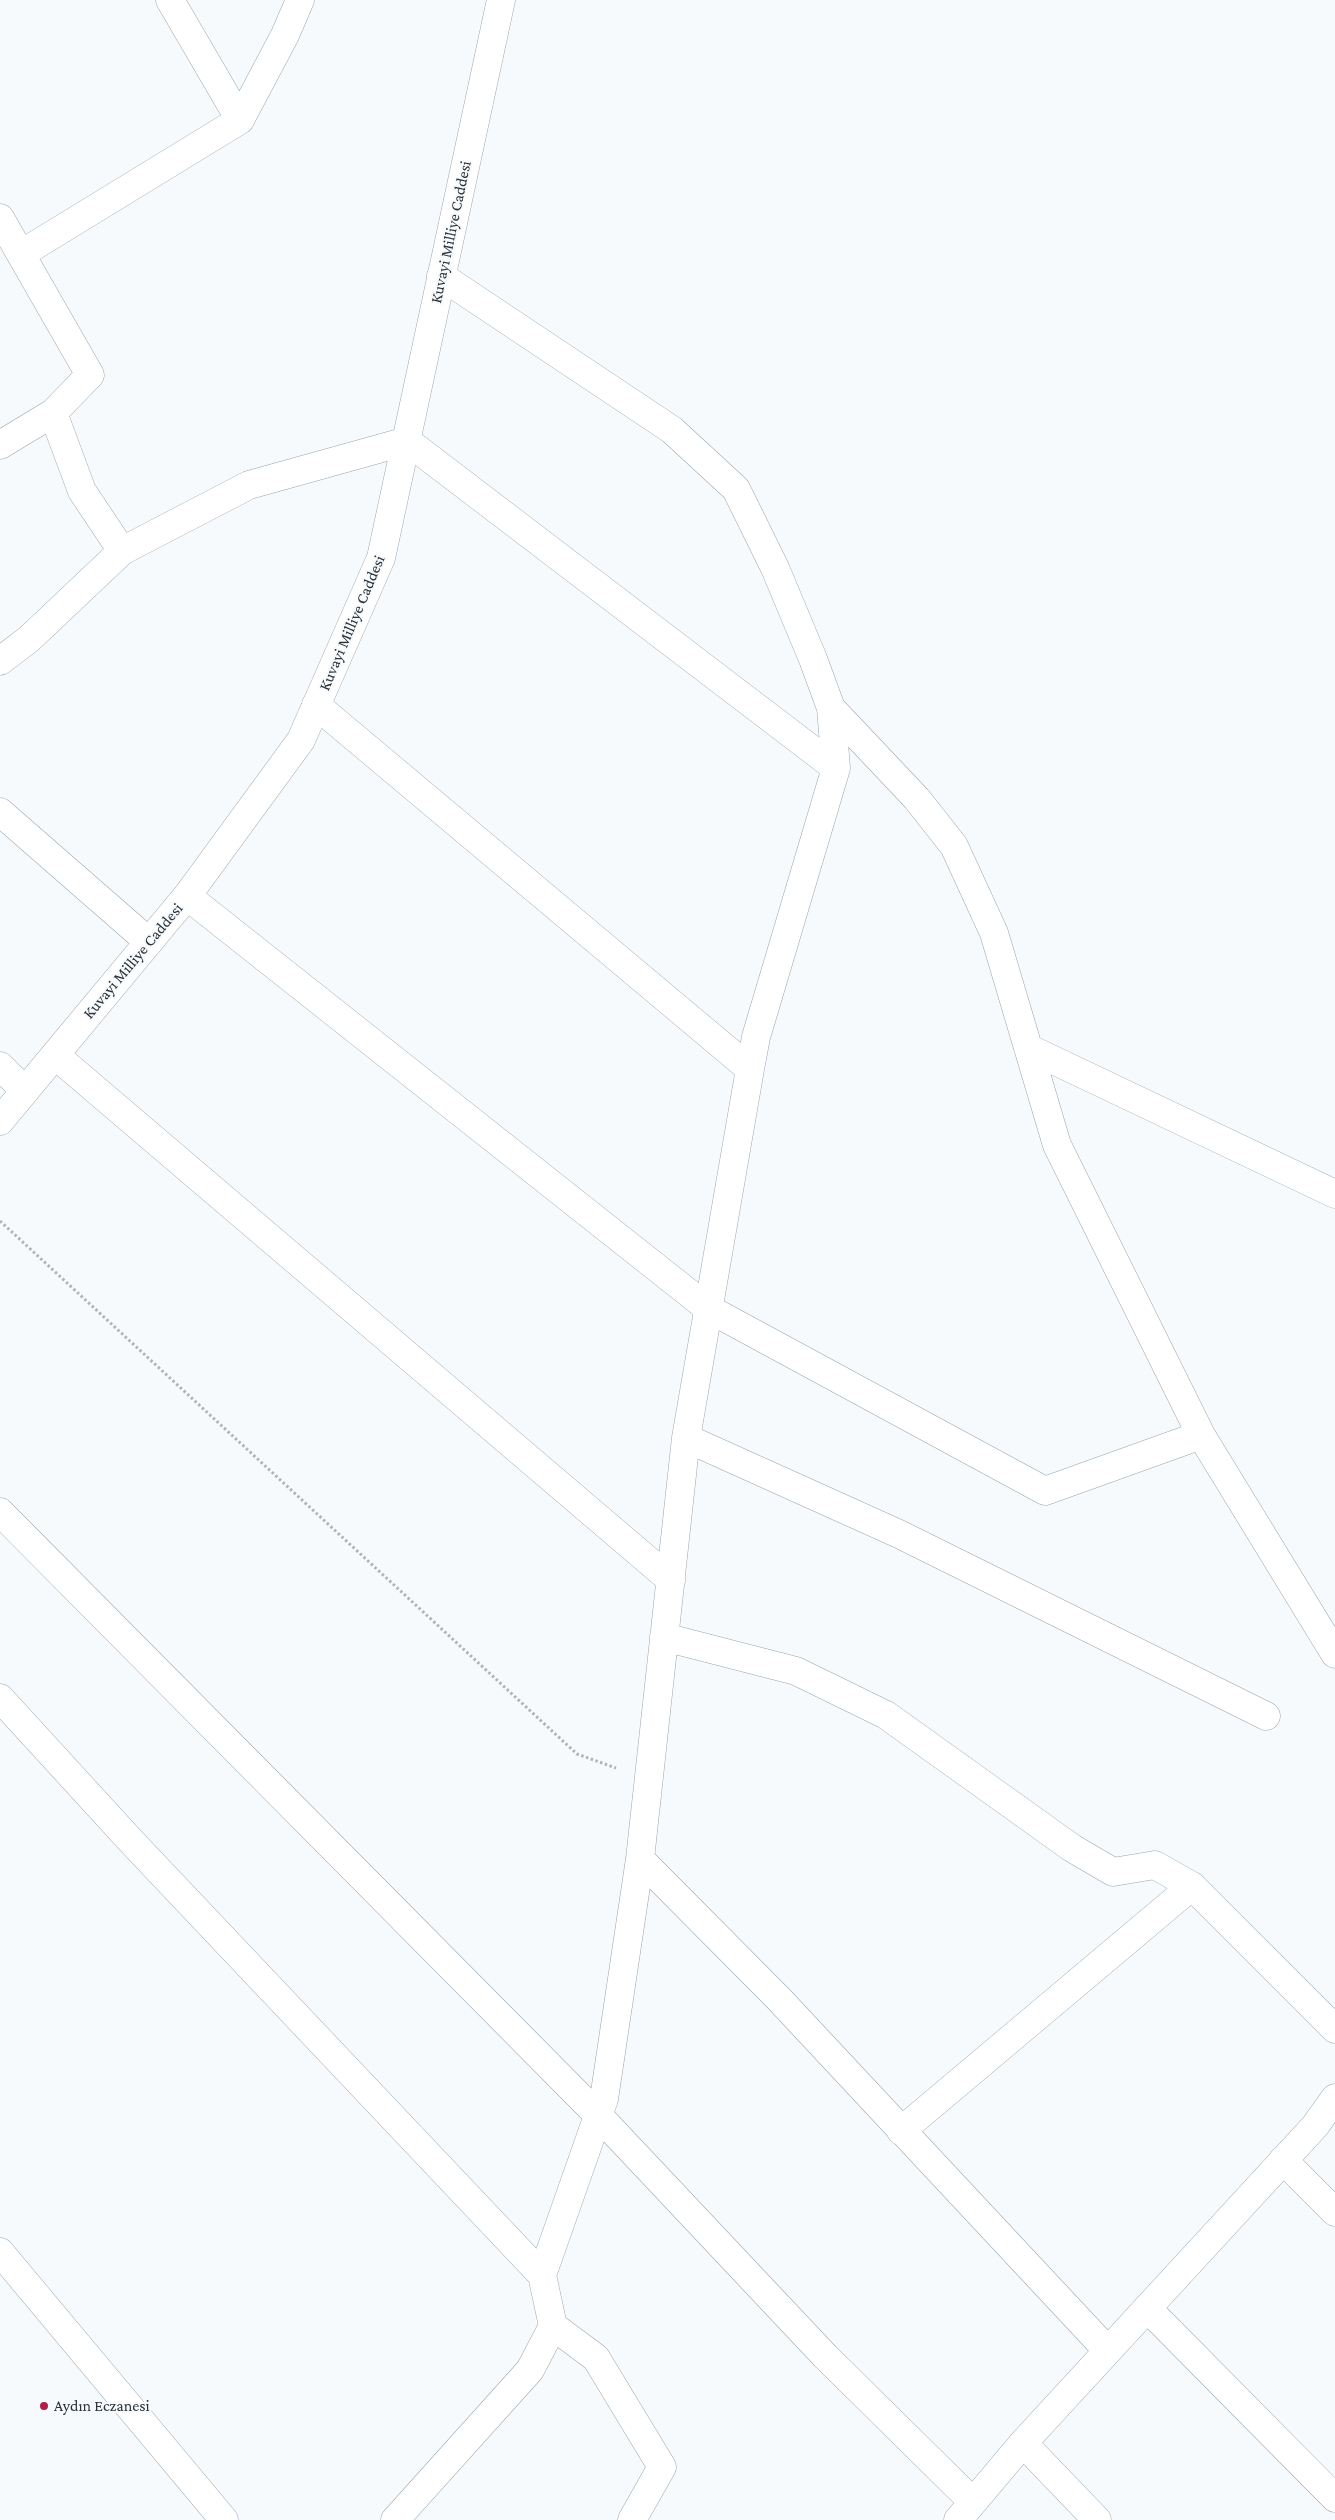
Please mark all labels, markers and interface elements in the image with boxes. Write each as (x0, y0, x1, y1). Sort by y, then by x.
street label: Kuvayi Milliye Caddesi (427, 159, 475, 305)
street label: Kuvayi Milliye Caddesi (315, 552, 389, 694)
street label: Kuvayi Milliye Caddesi (79, 899, 187, 1023)
place label: Aydın Eczanesi (54, 2396, 150, 2416)
marker: Aydın Eczanesi (38, 2400, 50, 2412)

